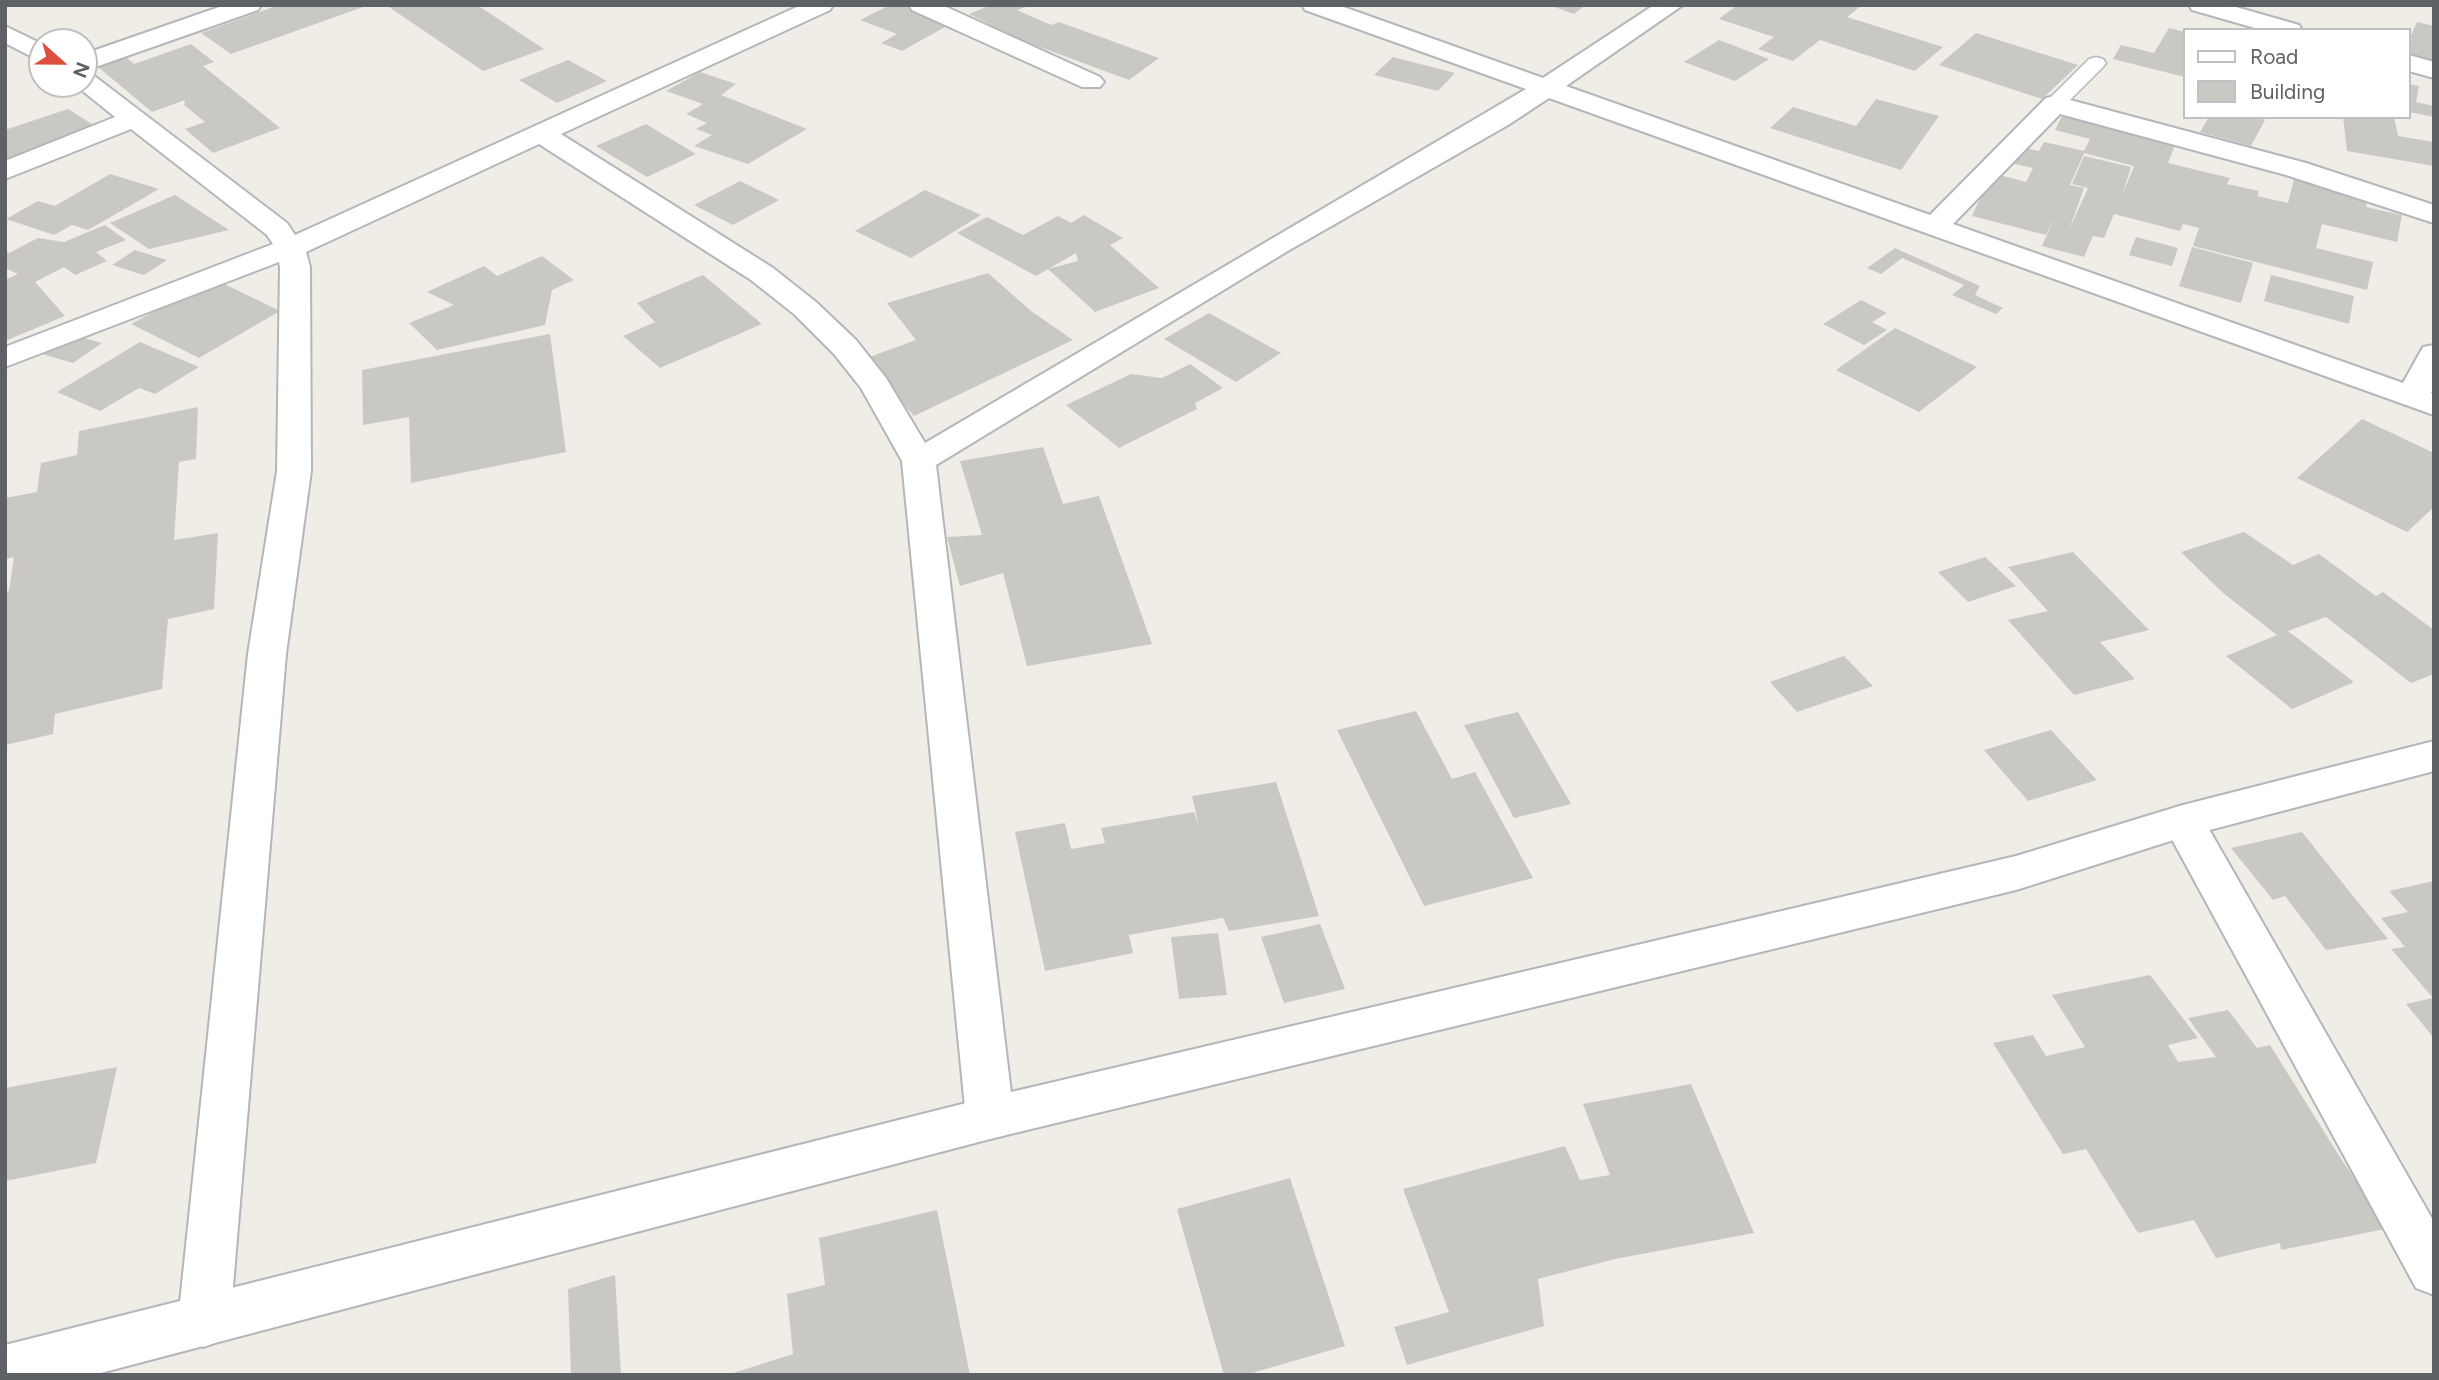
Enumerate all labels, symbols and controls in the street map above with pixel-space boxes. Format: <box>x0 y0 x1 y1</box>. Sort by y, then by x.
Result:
north arrow <box>28 28 98 98</box>
legend <box>2184 28 2411 119</box>
text: Road <box>2250 44 2298 69</box>
text: N <box>68 59 95 81</box>
text: Building <box>2250 79 2325 104</box>

